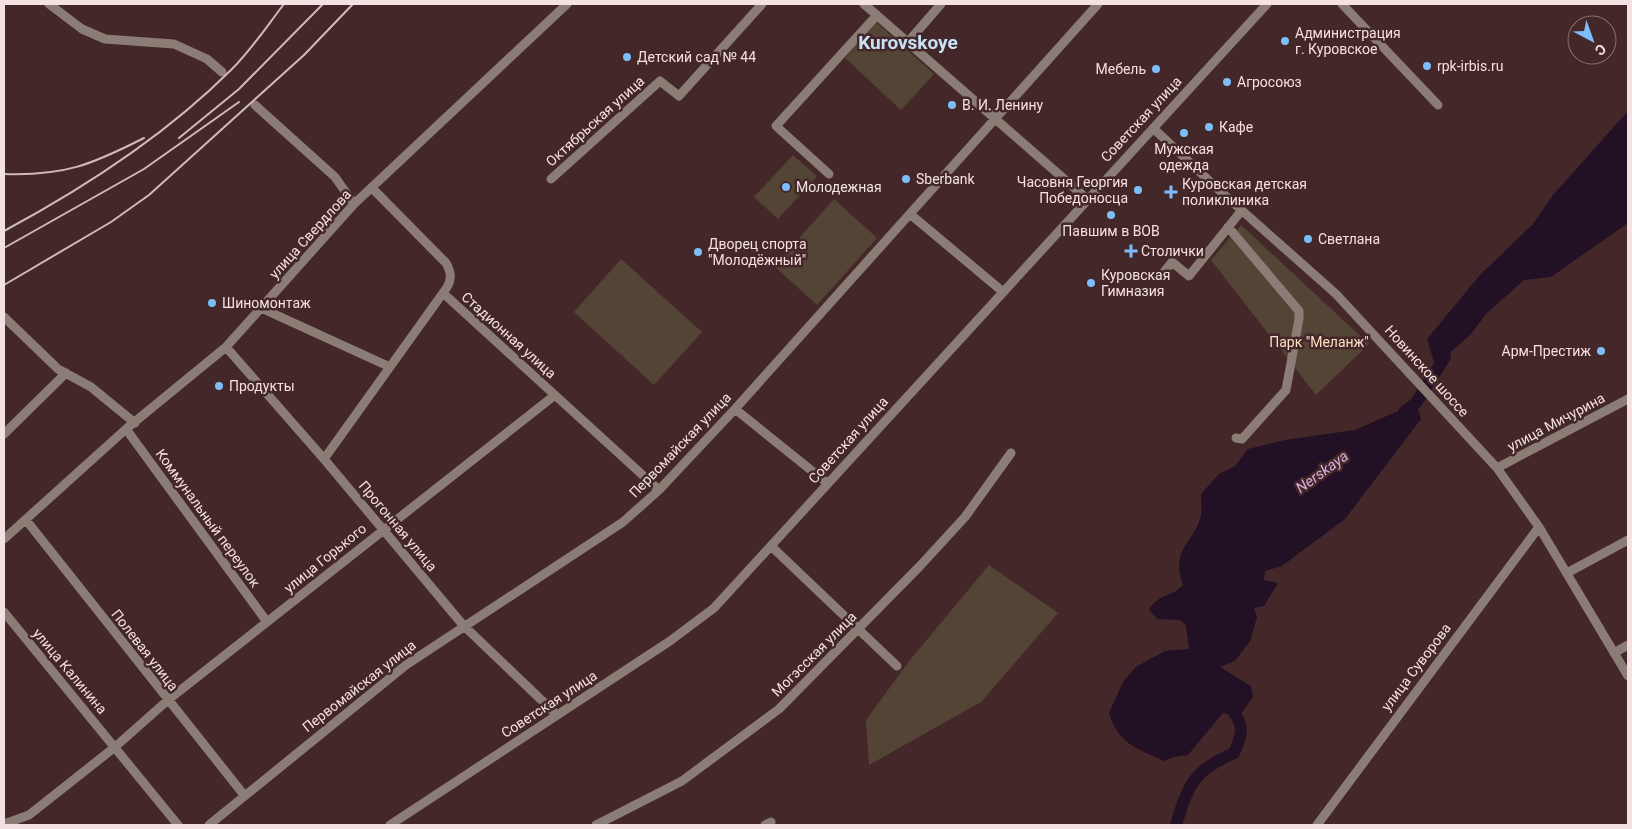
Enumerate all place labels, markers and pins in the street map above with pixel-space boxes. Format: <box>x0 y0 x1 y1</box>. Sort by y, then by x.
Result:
place label: Администрация г. Куровское <box>1295 25 1401 57</box>
marker: Администрация г. Куровское <box>1279 35 1291 47</box>
place label: Детский сад № 44 <box>637 49 756 65</box>
marker: Детский сад № 44 <box>621 51 633 63</box>
place label: rpk-irbis.ru <box>1437 58 1503 74</box>
marker: rpk-irbis.ru <box>1421 60 1433 72</box>
place label: Мебель <box>1095 61 1146 77</box>
marker: Мебель <box>1150 63 1162 75</box>
place label: Агросоюз <box>1237 74 1302 90</box>
marker: Агросоюз <box>1221 76 1233 88</box>
place label: В. И. Ленину <box>962 97 1044 113</box>
marker: В. И. Ленину <box>946 99 958 111</box>
place label: Кафе <box>1219 119 1253 135</box>
marker: Кафе <box>1203 121 1215 133</box>
marker: Мужская одежда <box>1178 127 1190 139</box>
place label: Мужская одежда <box>1154 141 1214 173</box>
place label: Sberbank <box>916 171 976 187</box>
marker: Sberbank <box>900 173 912 185</box>
place label: Часовня Георгия Победоносца <box>1017 174 1128 206</box>
place label: Куровская детская поликлиника <box>1182 176 1307 208</box>
place label: Молодежная <box>796 179 882 195</box>
marker: Молодежная <box>780 181 792 193</box>
marker: Часовня Георгия Победоносца <box>1132 184 1144 196</box>
marker: Куровская детская поликлиника <box>1164 185 1178 199</box>
marker: Павшим в ВОВ <box>1105 209 1117 221</box>
place label: Павшим в ВОВ <box>1062 223 1160 239</box>
place label: Светлана <box>1318 231 1380 247</box>
marker: Светлана <box>1302 233 1314 245</box>
place label: Дворец спорта "Молодёжный" <box>708 236 807 268</box>
place label: Столички <box>1141 243 1204 259</box>
marker: Столички <box>1125 245 1137 257</box>
marker: Дворец спорта "Молодёжный" <box>692 246 704 258</box>
place label: Куровская Гимназия <box>1101 267 1170 299</box>
marker: Куровская Гимназия <box>1085 277 1097 289</box>
place label: Шиномонтаж <box>222 295 311 311</box>
marker: Шиномонтаж <box>206 297 218 309</box>
place label: Арм-Престиж <box>1502 343 1591 359</box>
marker: Арм-Престиж <box>1595 345 1607 357</box>
place label: Продукты <box>229 378 295 394</box>
marker: Продукты <box>213 380 225 392</box>

